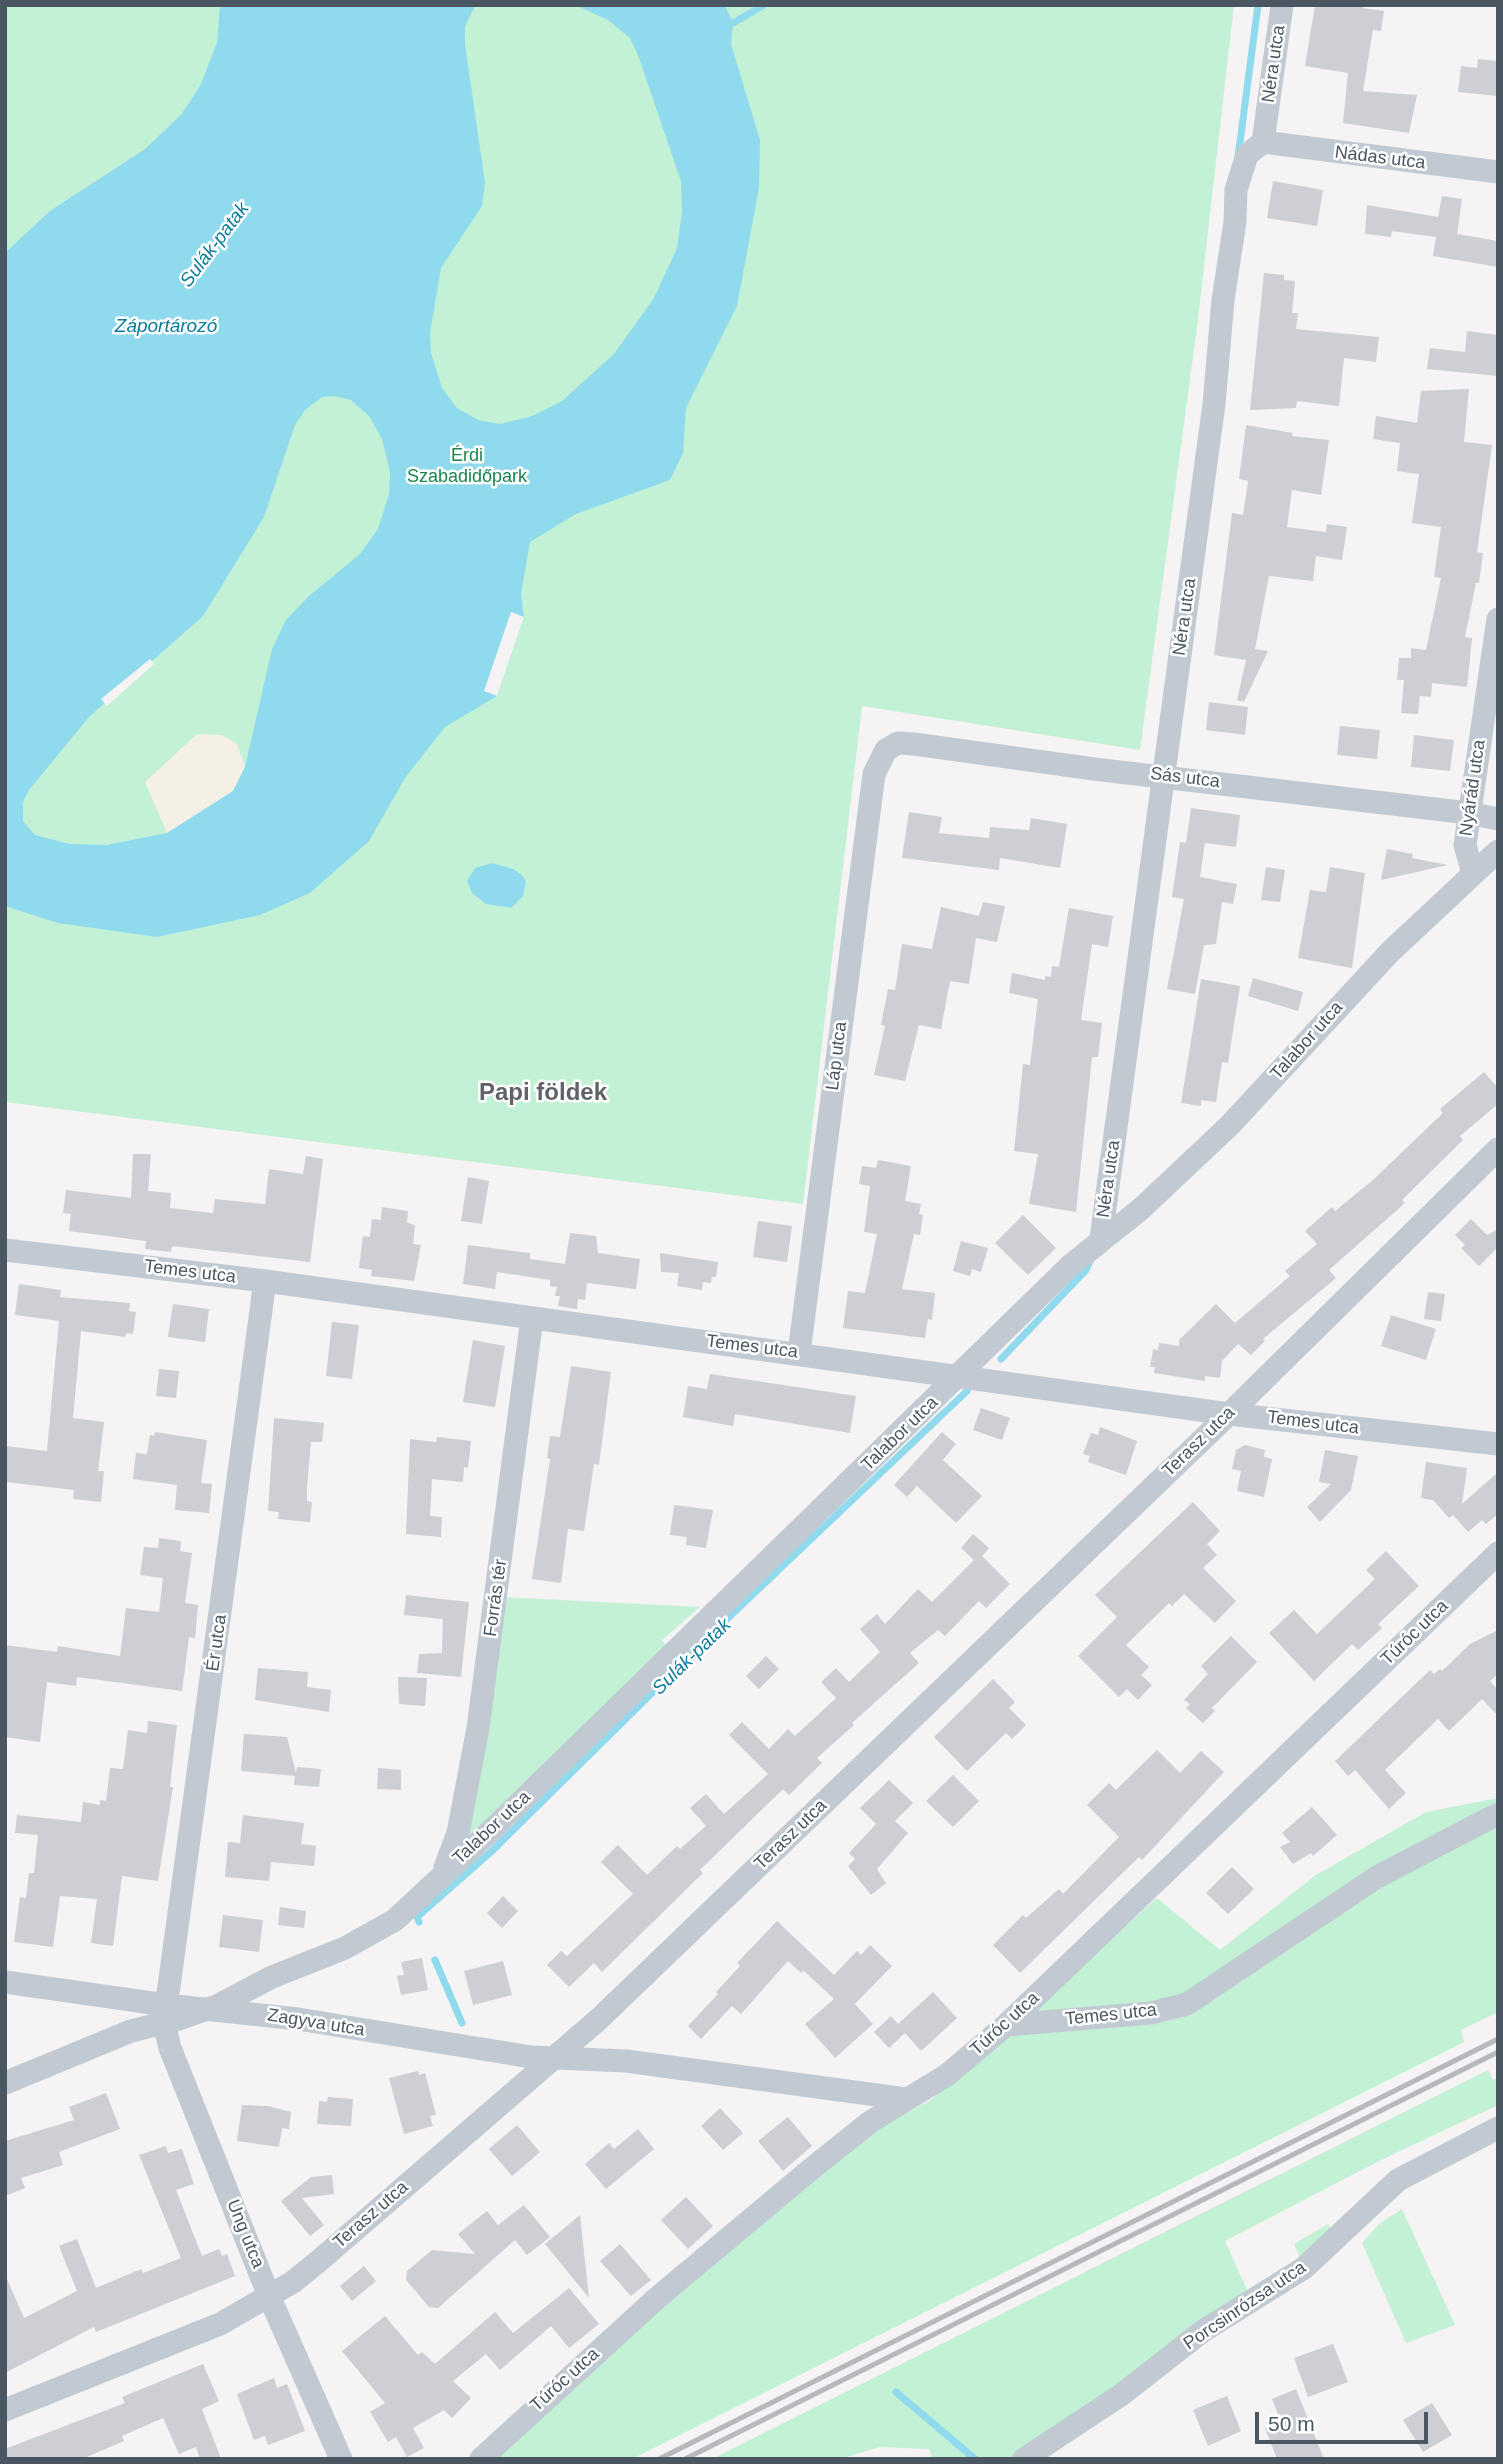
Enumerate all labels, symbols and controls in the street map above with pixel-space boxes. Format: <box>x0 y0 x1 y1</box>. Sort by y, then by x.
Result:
street label: Néra utca <box>1258 24 1290 104</box>
street label: Nádas utca <box>1333 142 1427 174</box>
water label: Sulák-patak <box>176 198 254 292</box>
water label: Záportározó <box>115 316 217 338</box>
park label: Érdi Szabadidőpark <box>407 445 527 488</box>
street label: Néra utca <box>1169 577 1201 657</box>
street label: Nyárád utca <box>1456 738 1490 838</box>
street label: Sás utca <box>1149 763 1221 793</box>
street label: Talabor utca <box>1266 997 1348 1085</box>
street label: Láp utca <box>822 1020 852 1092</box>
district label: Papi földek <box>479 1079 607 1107</box>
street label: Néra utca <box>1093 1139 1125 1219</box>
street label: Temes utca <box>143 1256 237 1288</box>
street label: Temes utca <box>705 1331 799 1363</box>
street label: Talabor utca <box>857 1392 943 1476</box>
street label: Terasz utca <box>1158 1402 1240 1482</box>
street label: Temes utca <box>1266 1407 1360 1439</box>
street label: Forrás tér <box>480 1558 512 1638</box>
street label: Túróc utca <box>1377 1596 1453 1670</box>
street label: Ér utca <box>202 1613 232 1673</box>
water label: Sulák-patak <box>648 1614 736 1700</box>
street label: Talabor utca <box>449 1787 535 1869</box>
street label: Terasz utca <box>750 1795 832 1875</box>
street label: Túróc utca <box>966 1988 1044 2060</box>
street label: Temes utca <box>1064 1999 1158 2031</box>
street label: Zagyva utca <box>266 2005 366 2041</box>
street label: Terasz utca <box>329 2177 413 2253</box>
street label: Ung utca <box>221 2197 269 2271</box>
street label: Porcsinrózsa utca <box>1180 2257 1310 2355</box>
street label: Túróc utca <box>526 2344 604 2416</box>
scale bar <box>1258 2398 1431 2442</box>
text: 50 m <box>1268 2412 1315 2435</box>

